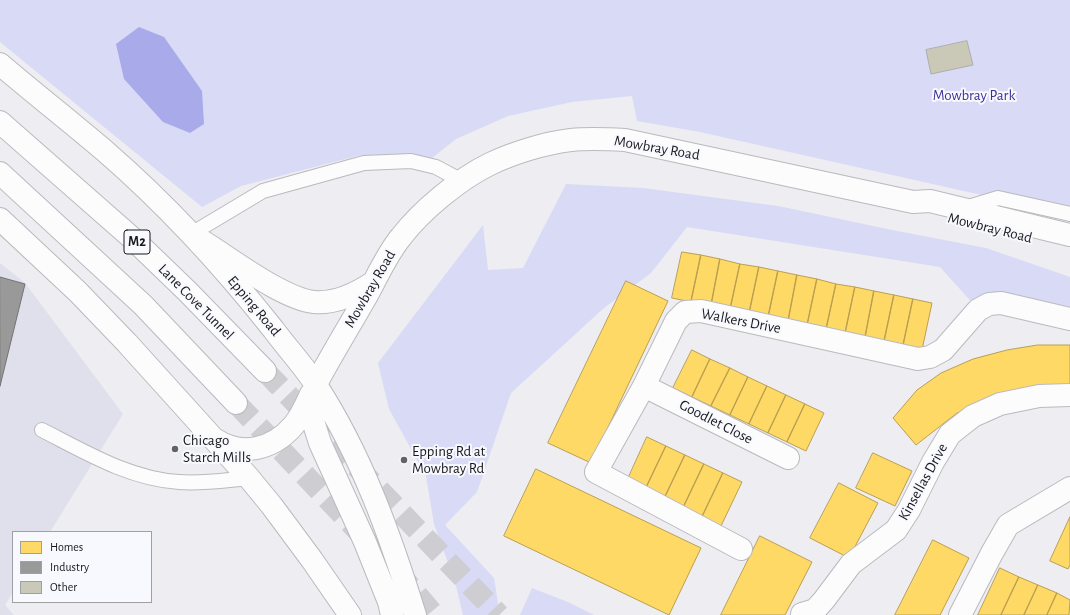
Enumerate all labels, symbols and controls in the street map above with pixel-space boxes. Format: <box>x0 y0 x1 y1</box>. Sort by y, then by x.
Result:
park label: Mowbray Park <box>933 86 1015 104</box>
street label: Mowbray Road <box>613 132 701 164</box>
street label: Mowbray Road <box>946 209 1034 247</box>
road number: M2 <box>124 230 150 254</box>
street label: Mowbray Road <box>341 247 399 331</box>
street label: Lane Cove Tunnel <box>154 260 238 344</box>
street label: Epping Road <box>223 272 285 340</box>
street label: Walkers Drive <box>700 304 782 338</box>
street label: Goodlet Close <box>676 396 756 448</box>
place label: Chicago Starch Mills <box>183 431 251 466</box>
street label: Kinsellas Drive <box>894 440 952 524</box>
place label: Epping Rd at Mowbray Rd <box>412 442 485 477</box>
marker: Chicago Starch Mills <box>170 444 180 454</box>
marker: Epping Rd at Mowbray Rd <box>399 455 409 465</box>
legend <box>12 531 152 603</box>
text: Homes <box>50 541 83 553</box>
text: Industry <box>50 561 89 573</box>
text: Other <box>50 581 77 593</box>

